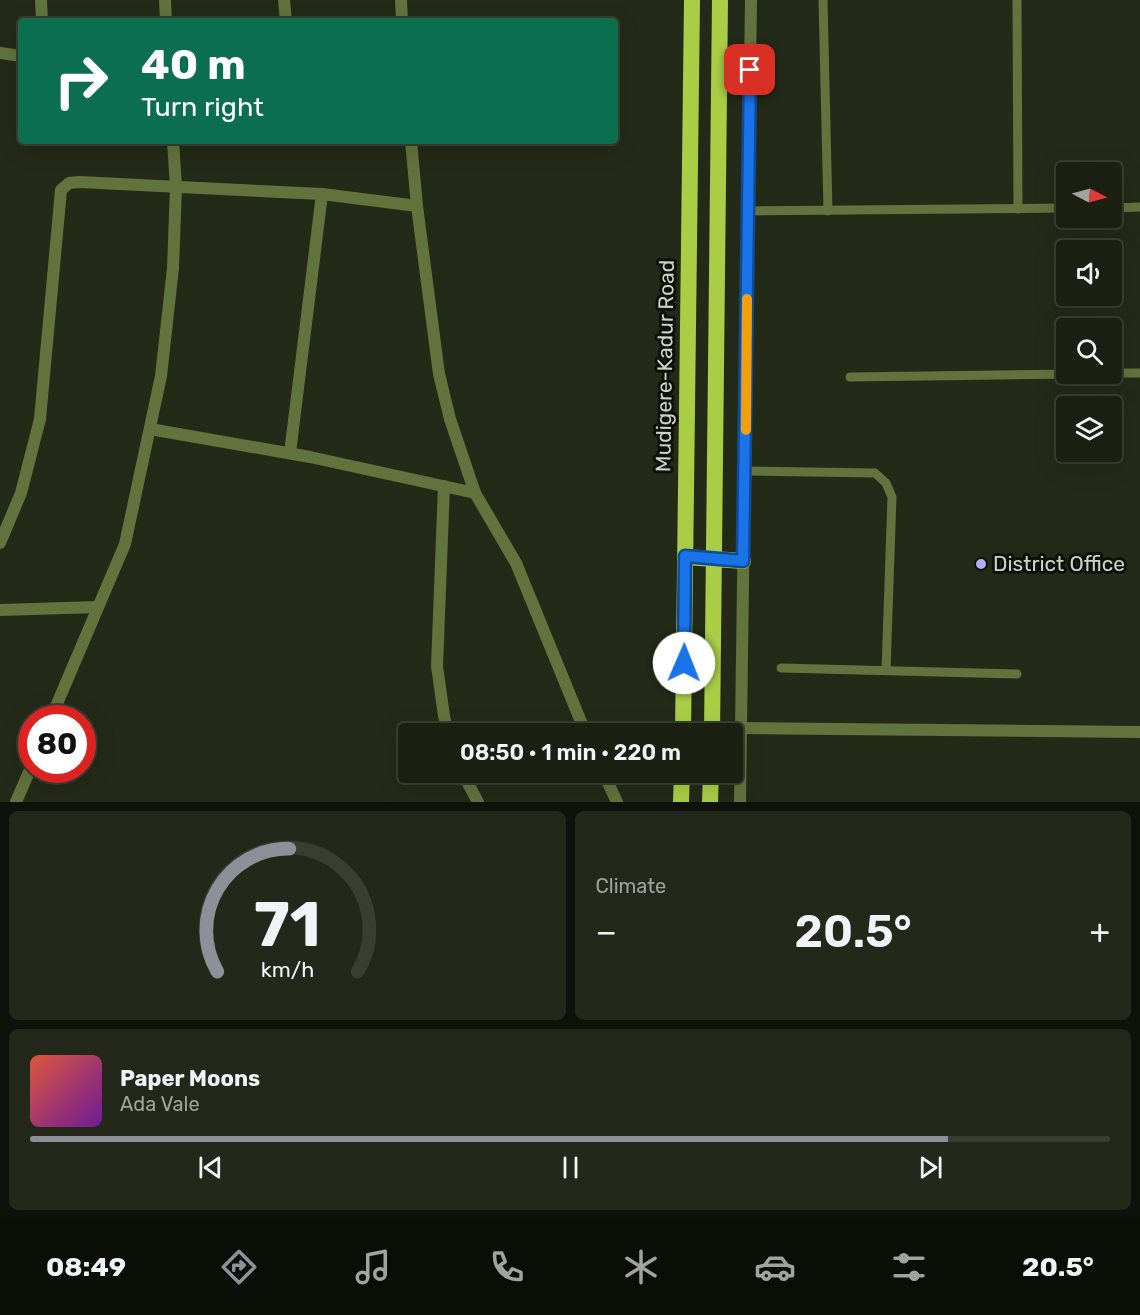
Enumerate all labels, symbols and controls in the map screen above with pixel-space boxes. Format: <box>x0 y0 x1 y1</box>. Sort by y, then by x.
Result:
text: 40 m <box>141 40 246 90</box>
icon: right <box>42 42 120 120</box>
pin <box>724 44 775 95</box>
icon: arrive <box>733 53 766 86</box>
text: Turn right <box>141 91 264 123</box>
north arrow <box>1056 162 1122 228</box>
map controls <box>1056 162 1122 462</box>
button: sound <box>1056 240 1122 306</box>
street label: Mudigere-Kadur Road <box>650 260 679 472</box>
button: search <box>1056 318 1122 384</box>
button: layers <box>1056 396 1122 462</box>
place label: District Office <box>993 551 1125 576</box>
marker: District Office <box>974 557 988 571</box>
position arrow <box>652 631 716 695</box>
speed limit sign: 80 <box>18 705 96 783</box>
text: 08:50 · 1 min · 220 m <box>460 739 681 766</box>
text: Climate <box>596 874 666 898</box>
text: 71 <box>254 888 321 962</box>
text: 20.5° <box>795 905 912 958</box>
text: − <box>596 912 617 951</box>
text: + <box>1089 912 1110 951</box>
text: km/h <box>260 958 314 983</box>
text: Paper Moons <box>120 1065 260 1092</box>
text: Ada Vale <box>120 1092 200 1116</box>
icon: previous <box>194 1151 227 1184</box>
icon: pause <box>554 1151 587 1184</box>
icon: next <box>914 1151 947 1184</box>
icon: directions <box>218 1246 260 1288</box>
icon: music <box>352 1246 394 1288</box>
icon: phone <box>486 1246 528 1288</box>
icon: climate <box>620 1246 662 1288</box>
icon: car <box>754 1246 796 1288</box>
icon: filters <box>888 1246 930 1288</box>
text: 08:49 <box>46 1251 126 1283</box>
text: 20.5° <box>1022 1251 1094 1283</box>

